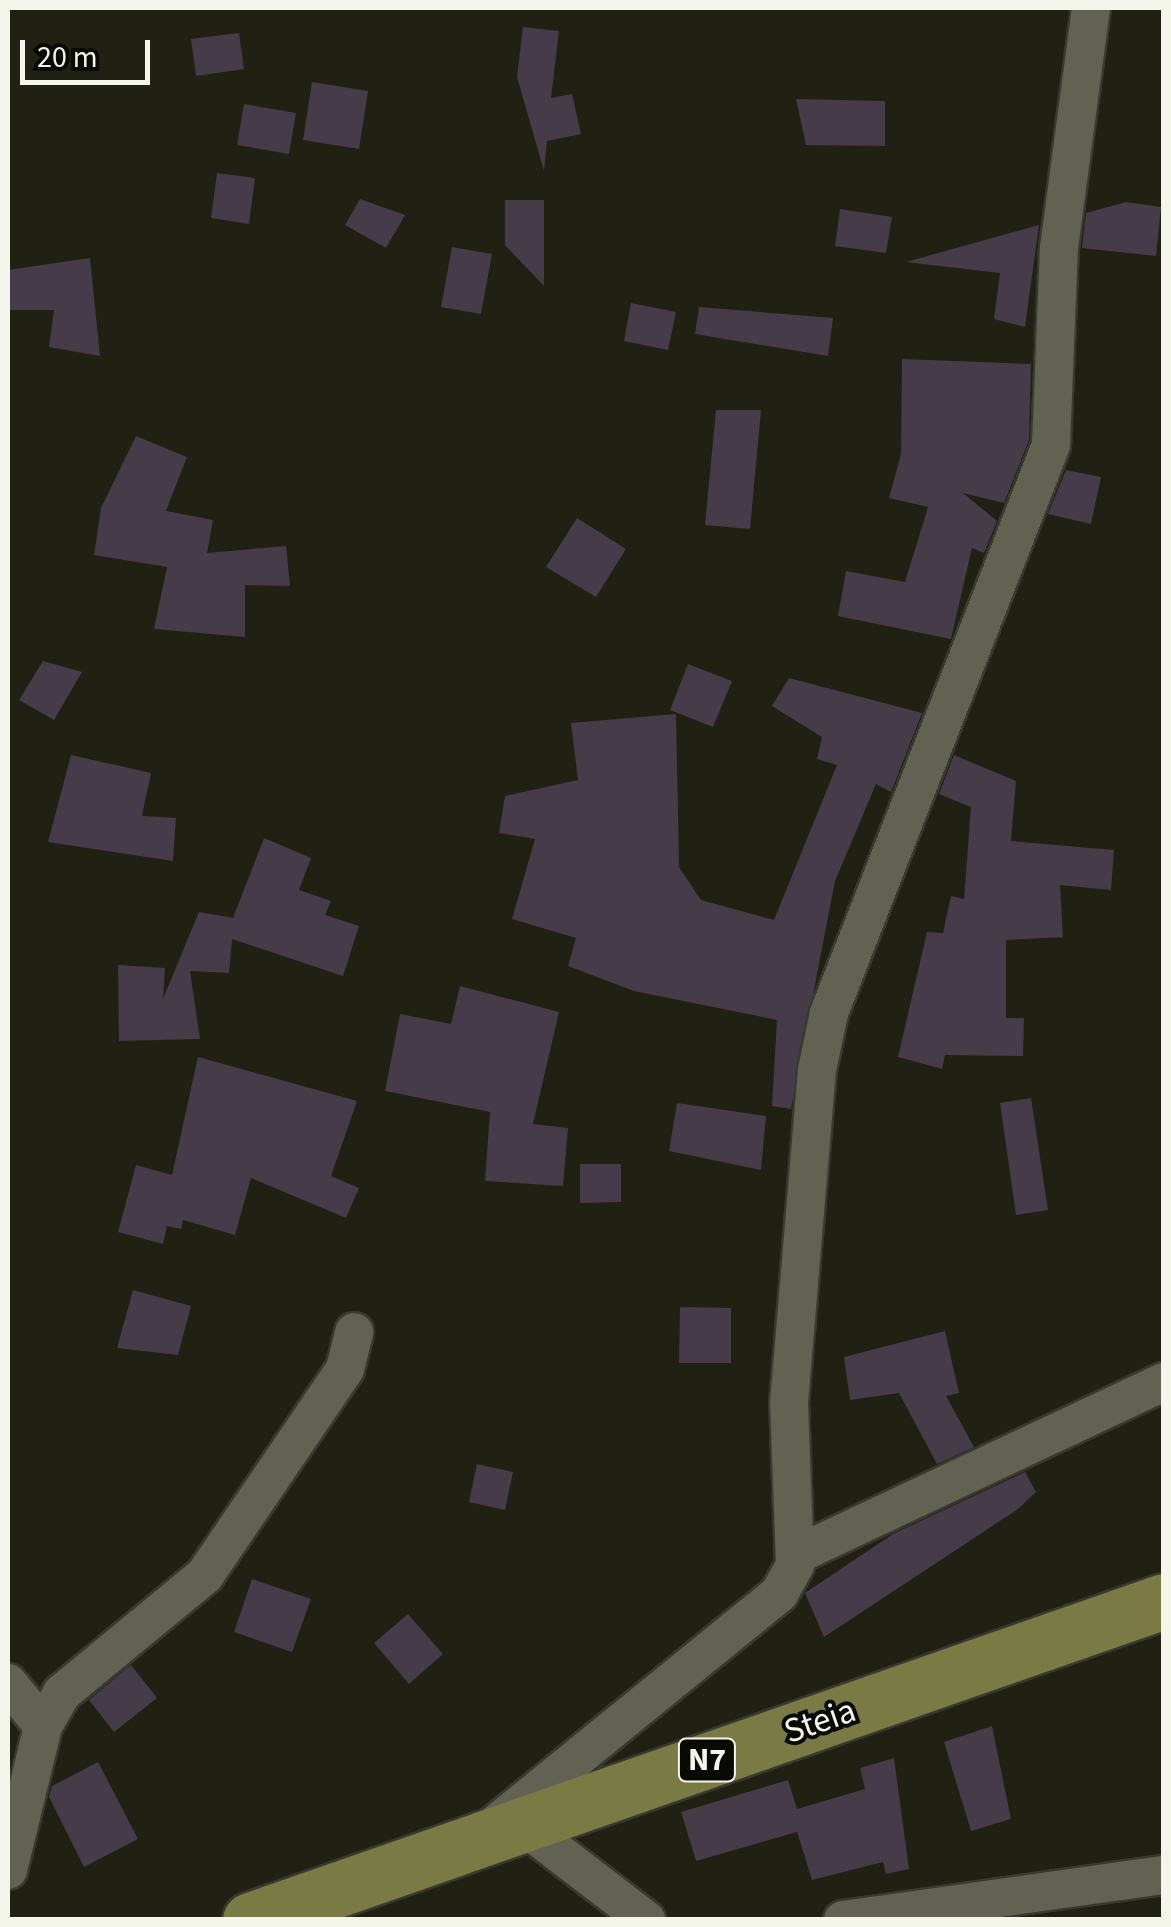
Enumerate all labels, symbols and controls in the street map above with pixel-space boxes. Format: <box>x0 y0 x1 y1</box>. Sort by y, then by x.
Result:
scale bar <box>25 20 155 82</box>
text: 20 m <box>37 36 98 79</box>
street label: Steia <box>779 1689 861 1753</box>
road number: N7 <box>677 1733 737 1787</box>

